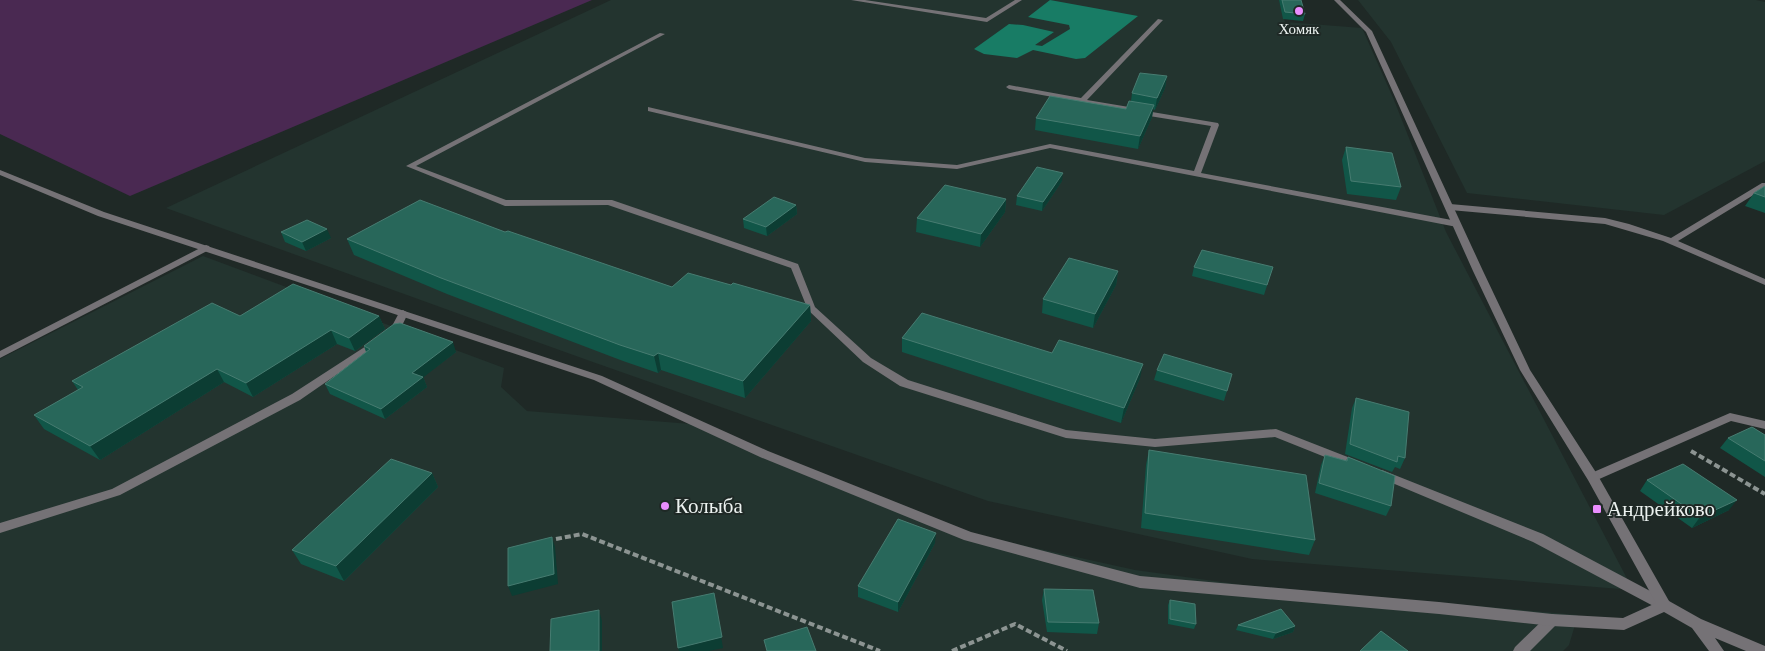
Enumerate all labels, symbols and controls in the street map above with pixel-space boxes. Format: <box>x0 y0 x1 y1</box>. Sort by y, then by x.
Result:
marker: Хомяк <box>1293 5 1305 17</box>
place label: Хомяк <box>1279 19 1320 38</box>
place label: Колыба <box>675 493 743 519</box>
place label: Андрейково <box>1607 496 1715 522</box>
marker: Колыба <box>659 500 671 512</box>
marker: Андрейково <box>1591 503 1603 515</box>

